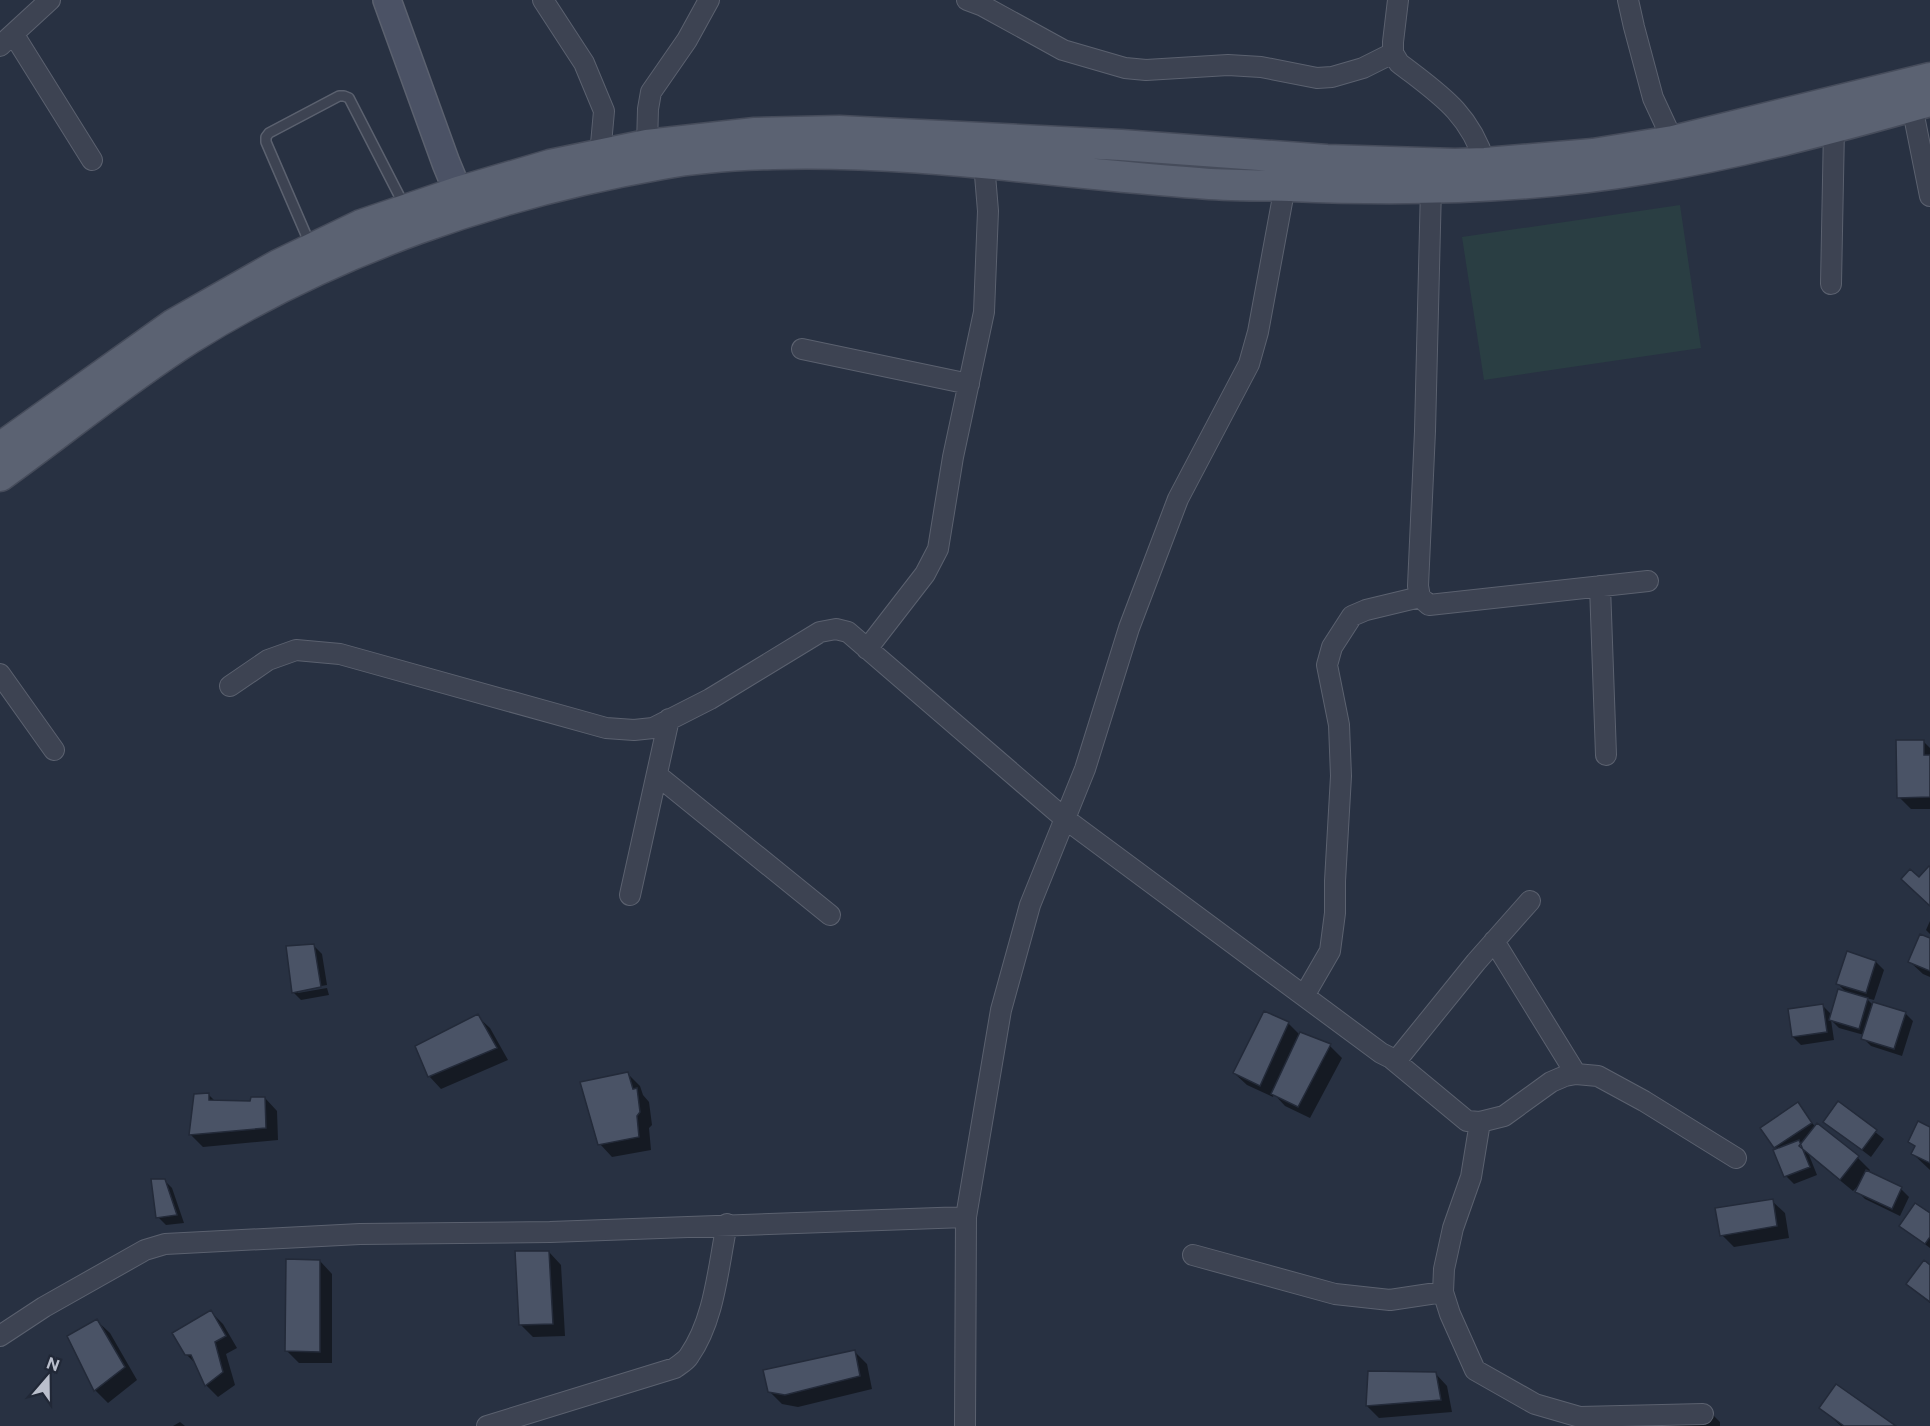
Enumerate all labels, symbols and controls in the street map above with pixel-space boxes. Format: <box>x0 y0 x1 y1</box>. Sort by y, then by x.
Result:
north arrow <box>18 1348 78 1408</box>
text: N <box>44 1353 62 1375</box>

